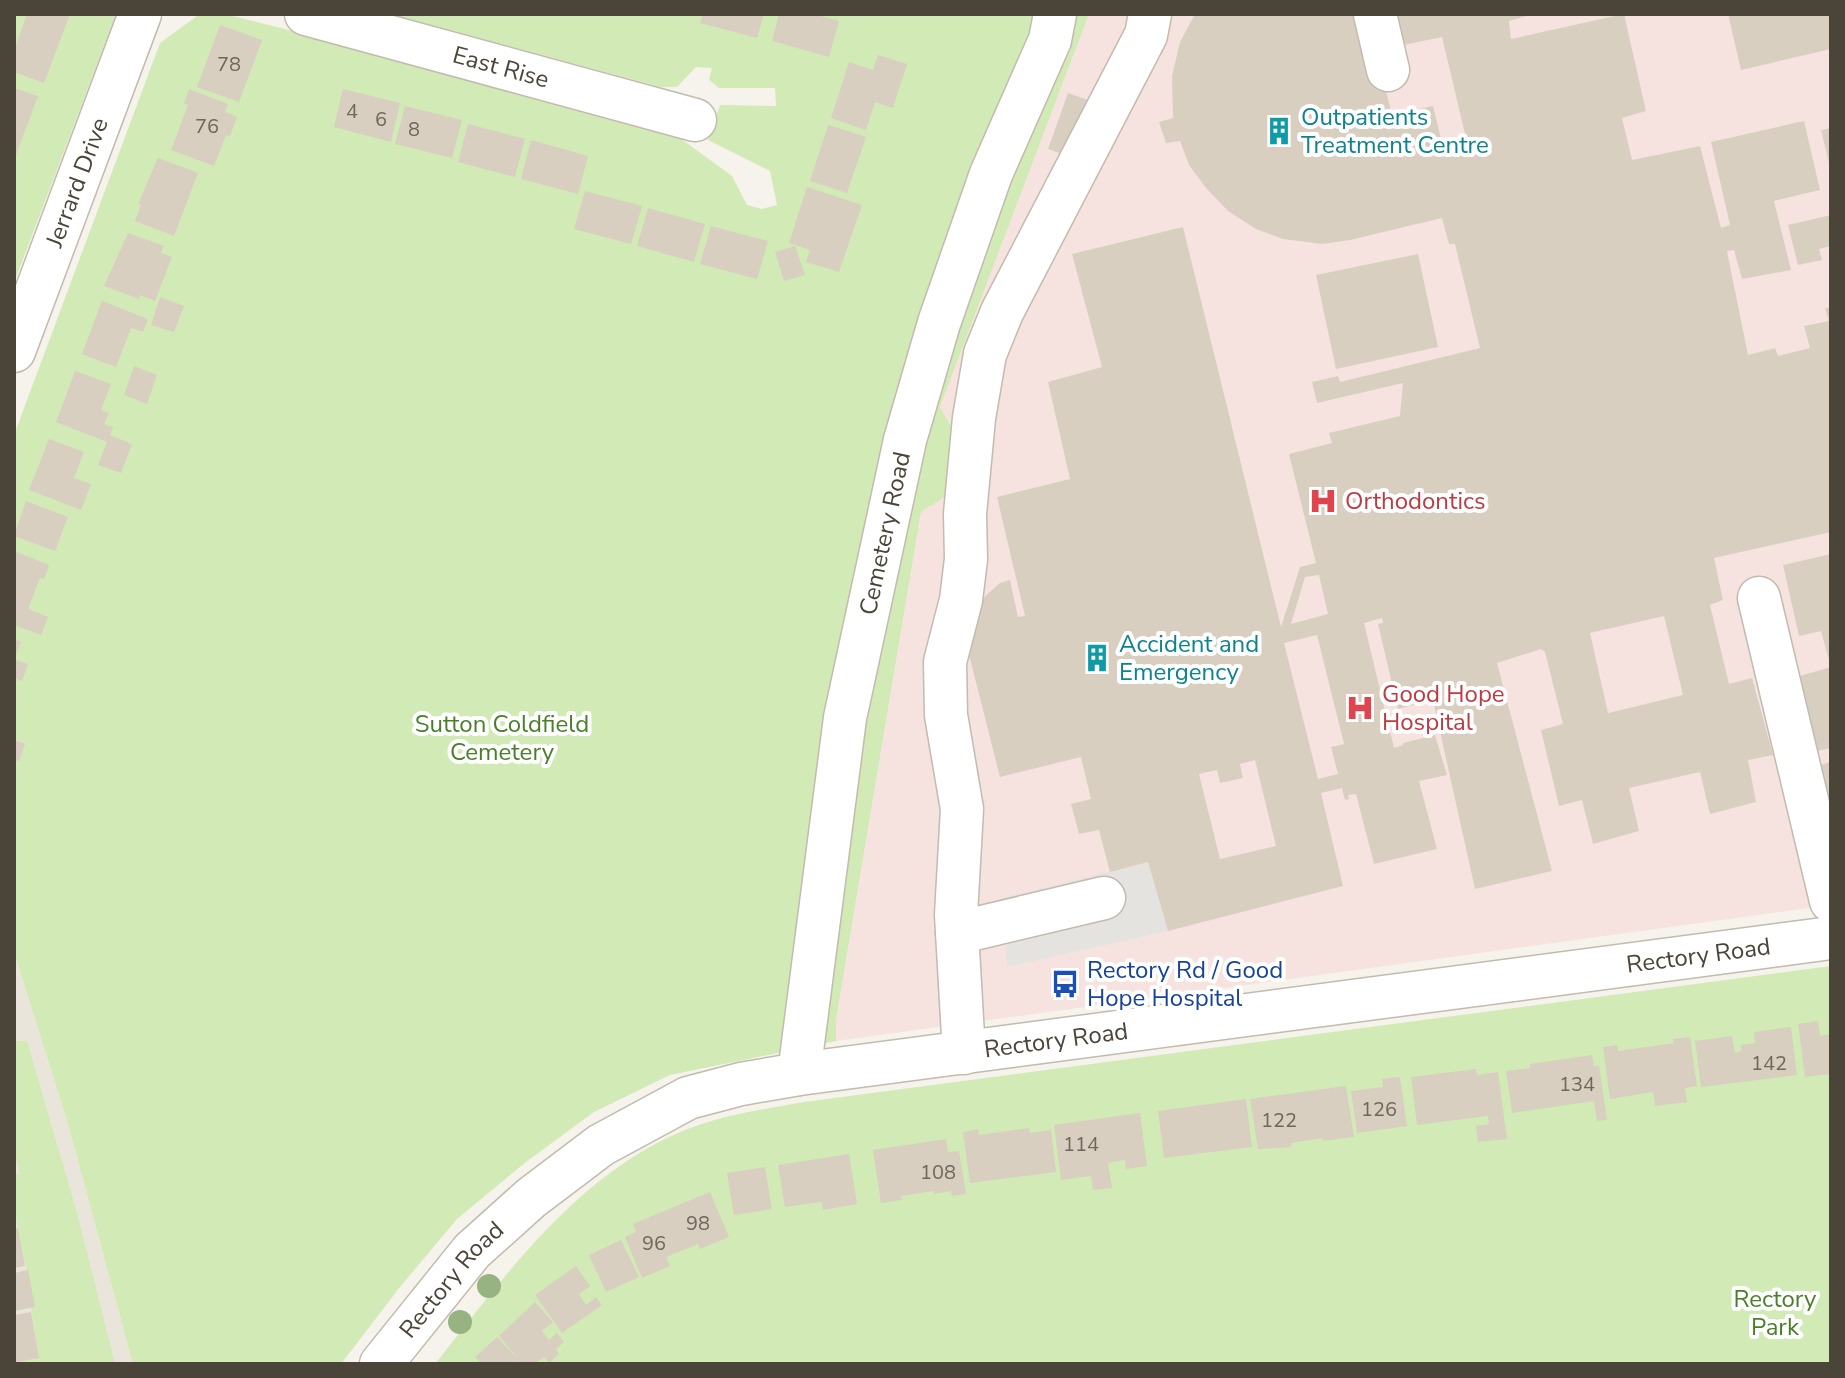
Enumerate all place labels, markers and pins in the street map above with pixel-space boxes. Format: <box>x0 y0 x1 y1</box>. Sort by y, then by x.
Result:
place label: Outpatients Treatment Centre <box>1301 101 1489 161</box>
building icon: Outpatients Treatment Centre <box>1264 116 1294 146</box>
place label: Orthodontics <box>1345 485 1486 517</box>
hospital icon: Orthodontics <box>1308 486 1338 516</box>
place label: Accident and Emergency <box>1119 628 1259 688</box>
building icon: Accident and Emergency <box>1082 643 1112 673</box>
place label: Good Hope Hospital <box>1382 678 1505 738</box>
hospital icon: Good Hope Hospital <box>1345 693 1375 723</box>
place label: Rectory Rd / Good Hope Hospital <box>1087 954 1283 1014</box>
bus stop icon: Rectory Rd / Good Hope Hospital <box>1050 969 1080 999</box>

